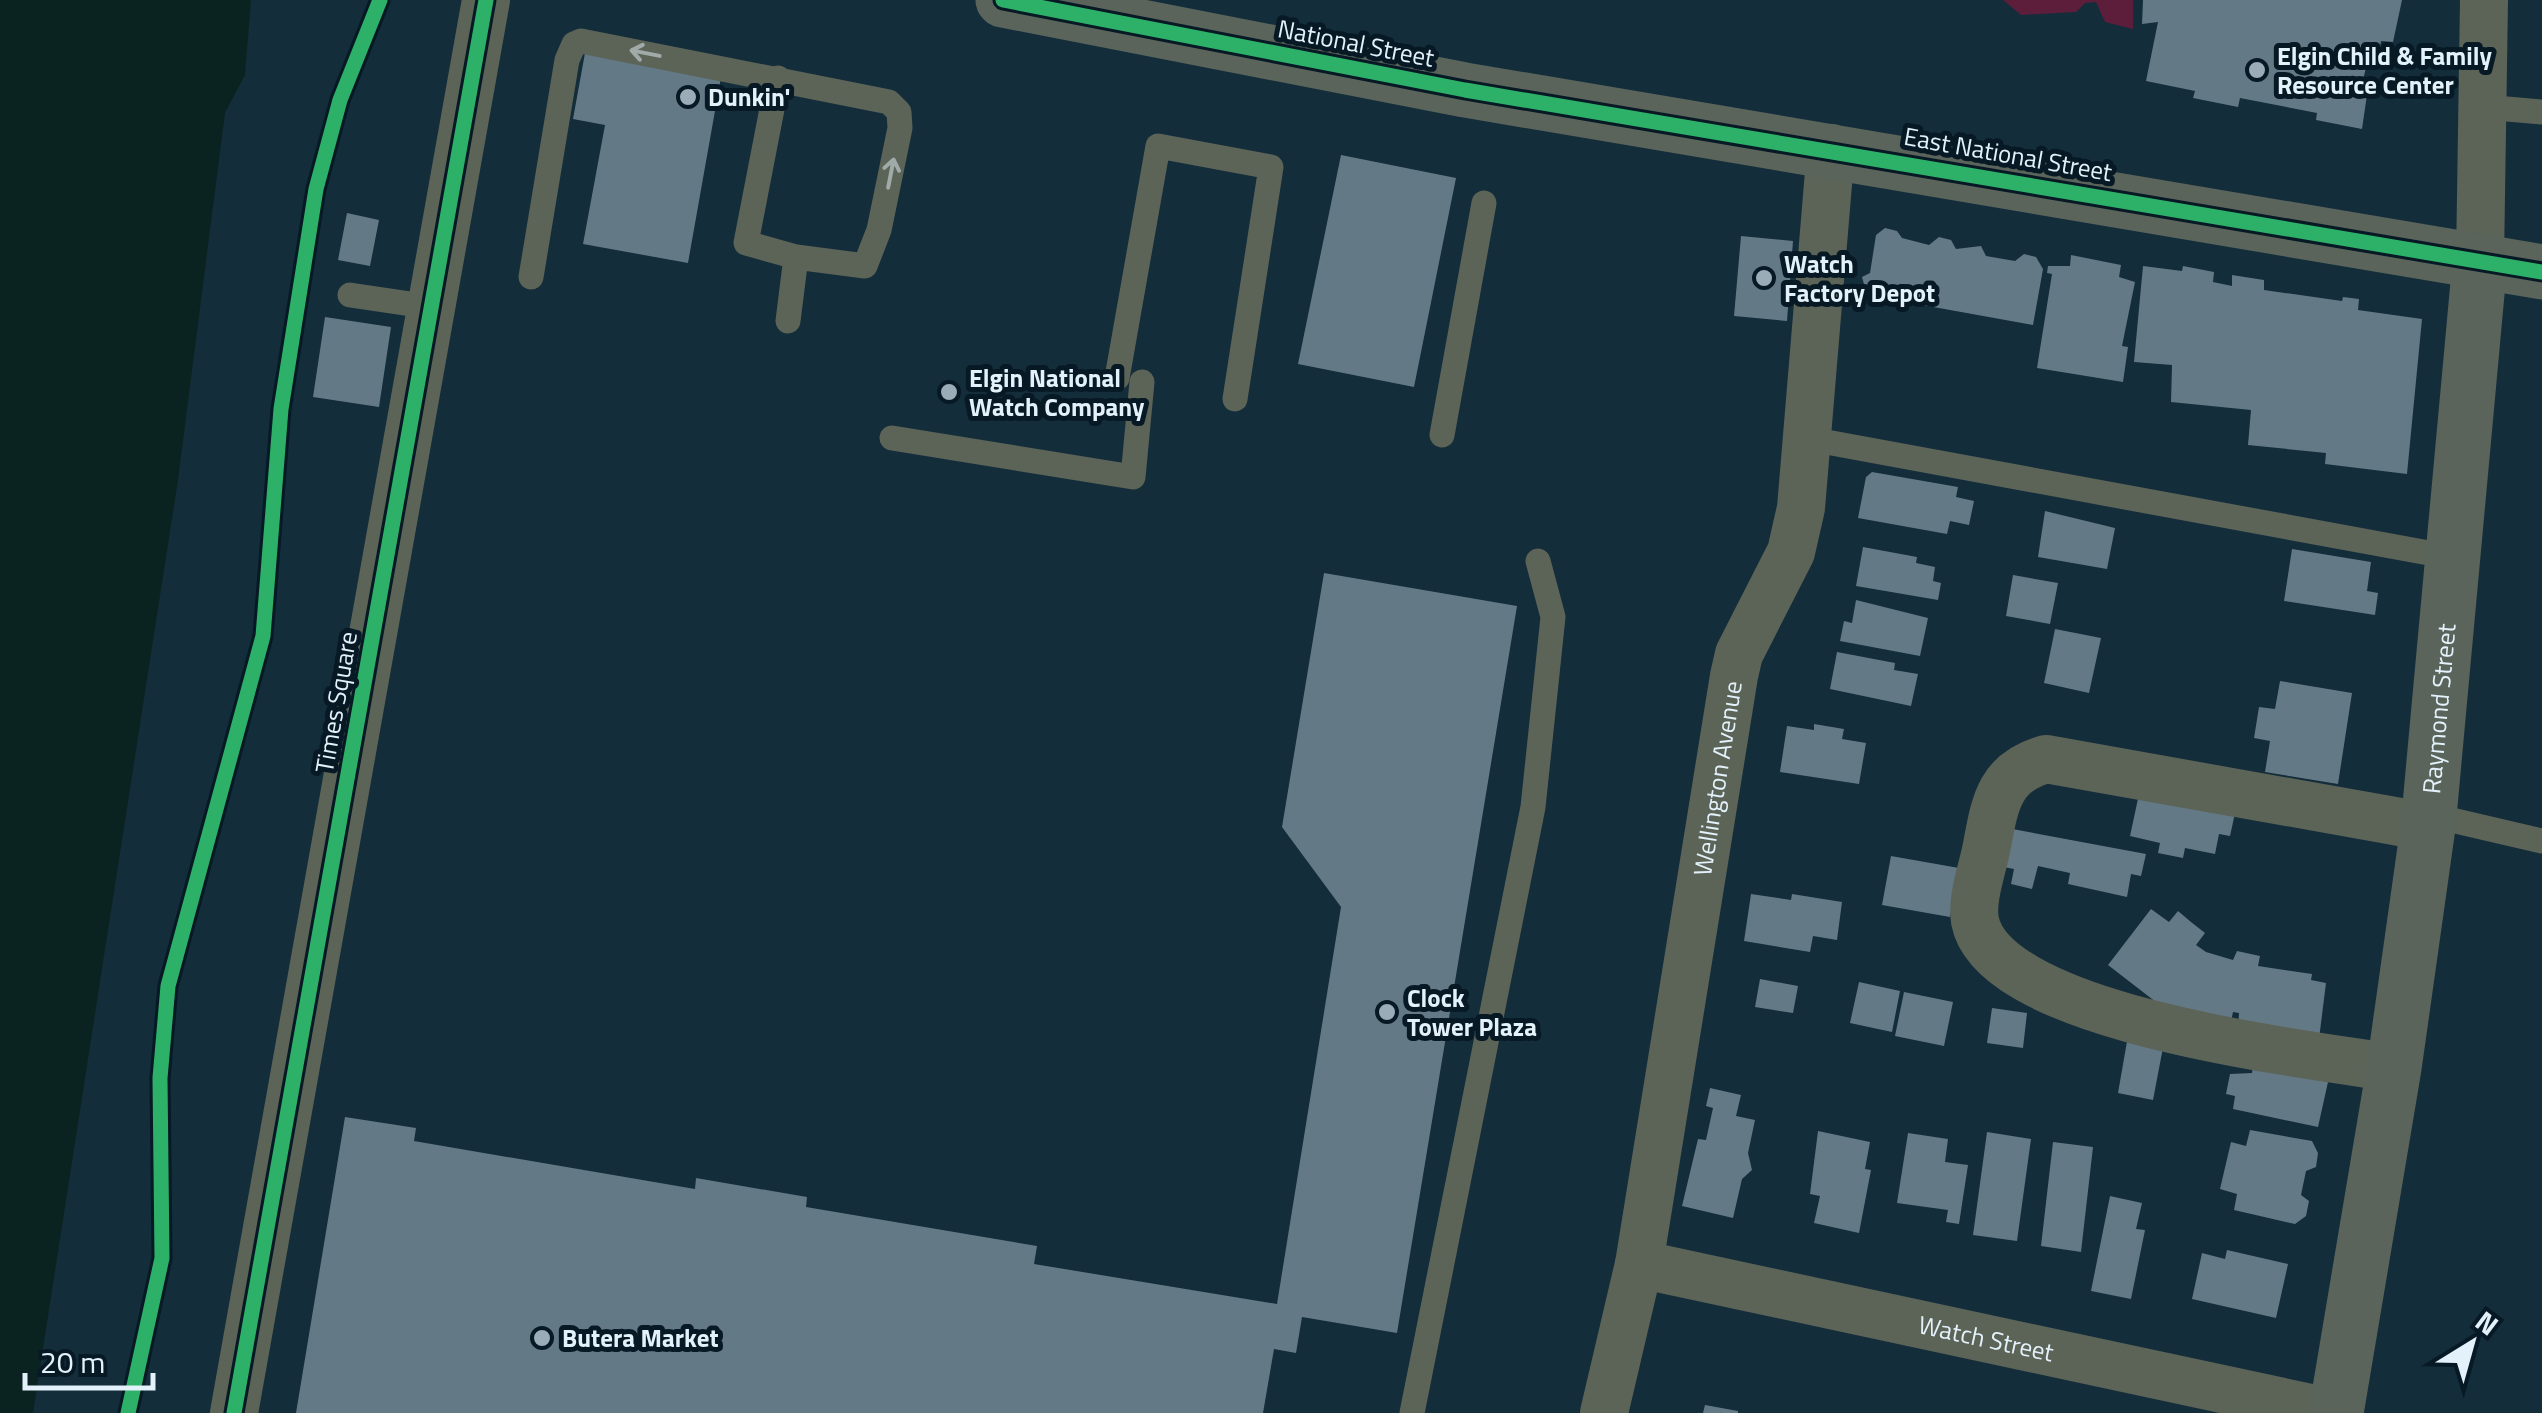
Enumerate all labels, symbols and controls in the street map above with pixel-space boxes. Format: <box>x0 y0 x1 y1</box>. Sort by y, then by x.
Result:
street label: National Street <box>1275 9 1438 77</box>
place label: Elgin Child & Family Resource Center <box>2277 37 2492 104</box>
one-way arrow <box>629 43 662 62</box>
marker: Elgin Child & Family Resource Center <box>2246 59 2268 81</box>
place label: Dunkin' <box>708 78 790 116</box>
marker: Dunkin' <box>677 86 699 108</box>
street label: East National Street <box>1901 117 2115 191</box>
one-way arrow <box>882 157 901 189</box>
place label: Watch Factory Depot <box>1784 245 1935 312</box>
marker: Watch Factory Depot <box>1753 267 1775 289</box>
place label: Elgin National Watch Company <box>969 359 1145 426</box>
marker: Elgin National Watch Company <box>938 381 960 403</box>
street label: Raymond Street <box>2412 622 2466 795</box>
street label: Times Square <box>305 628 367 776</box>
street label: Wellington Avenue <box>1683 678 1752 879</box>
place label: Clock Tower Plaza <box>1407 979 1537 1046</box>
marker: Clock Tower Plaza <box>1376 1001 1398 1023</box>
north arrow <box>2422 1293 2522 1393</box>
text: N <box>2467 1300 2508 1346</box>
street label: Watch Street <box>1915 1305 2058 1371</box>
place label: Butera Market <box>562 1319 719 1357</box>
marker: Butera Market <box>531 1327 553 1349</box>
scale bar <box>25 1328 152 1390</box>
text: 20 m <box>40 1339 105 1385</box>

